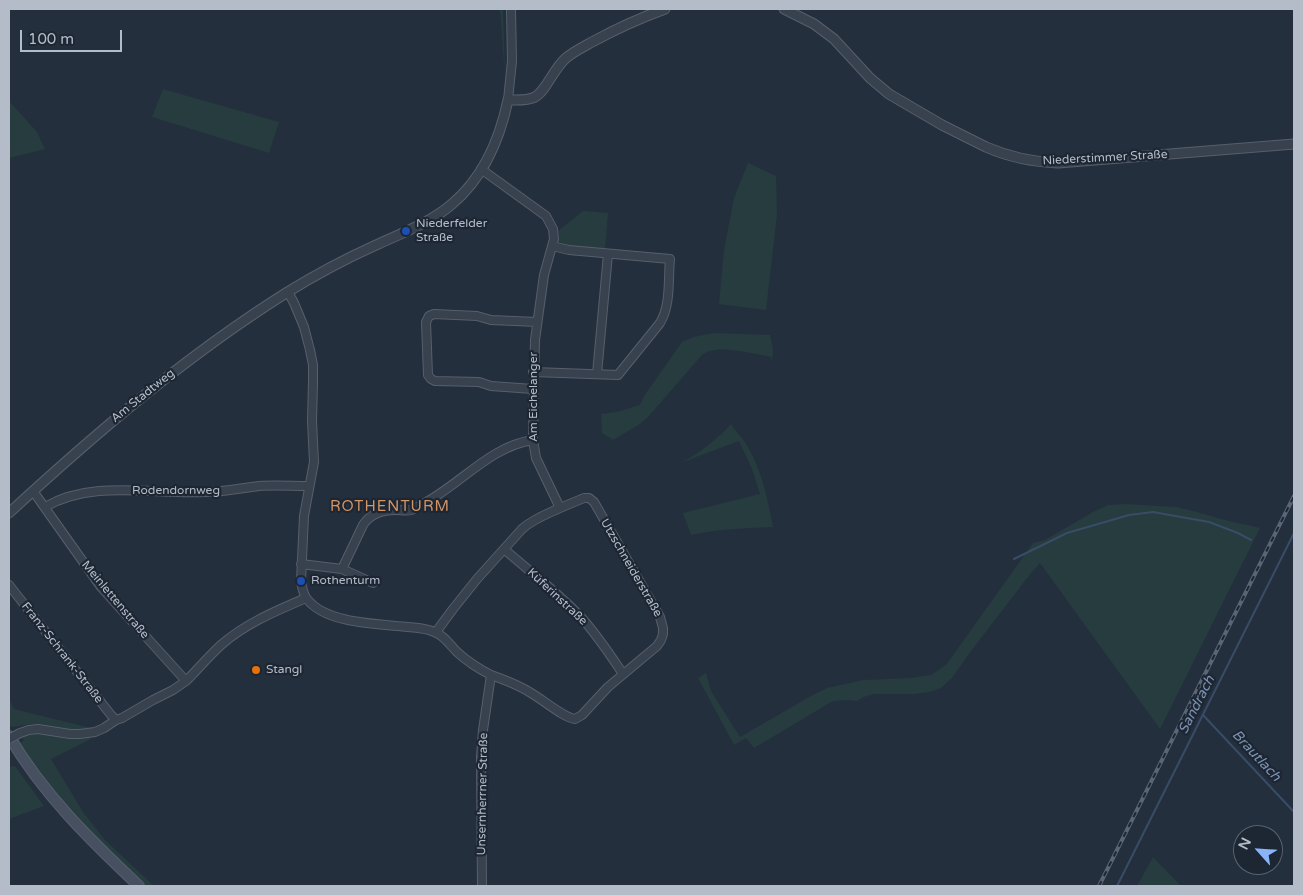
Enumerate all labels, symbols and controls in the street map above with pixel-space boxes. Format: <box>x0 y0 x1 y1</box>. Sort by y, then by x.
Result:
scale bar <box>22 20 125 52</box>
text: 100 m <box>28 30 74 48</box>
street label: Niederstimmer Straße <box>1042 148 1168 168</box>
place label: Niederfelder Straße <box>416 217 487 245</box>
marker: Niederfelder Straße <box>400 225 412 237</box>
street label: Am Eichelanger <box>527 352 541 442</box>
street label: Am Stadtweg <box>108 366 178 426</box>
street label: Rodendornweg <box>132 484 220 498</box>
district label: ROTHENTURM <box>329 498 451 516</box>
street label: Utzschneiderstraße <box>597 516 665 620</box>
street label: Meinlettenstraße <box>78 558 152 642</box>
street label: Küferinstraße <box>524 565 590 629</box>
place label: Rothenturm <box>311 574 380 588</box>
marker: Rothenturm <box>295 575 307 587</box>
street label: Franz-Schrank-Straße <box>18 600 106 706</box>
place label: Stangl <box>266 663 302 677</box>
marker: Stangl <box>250 664 262 676</box>
water label: Sandrach <box>1175 673 1219 737</box>
water label: Brautlach <box>1228 727 1284 785</box>
street label: Unsernherrner Straße <box>475 732 491 856</box>
north arrow <box>1233 825 1283 875</box>
text: N <box>1235 835 1255 852</box>

